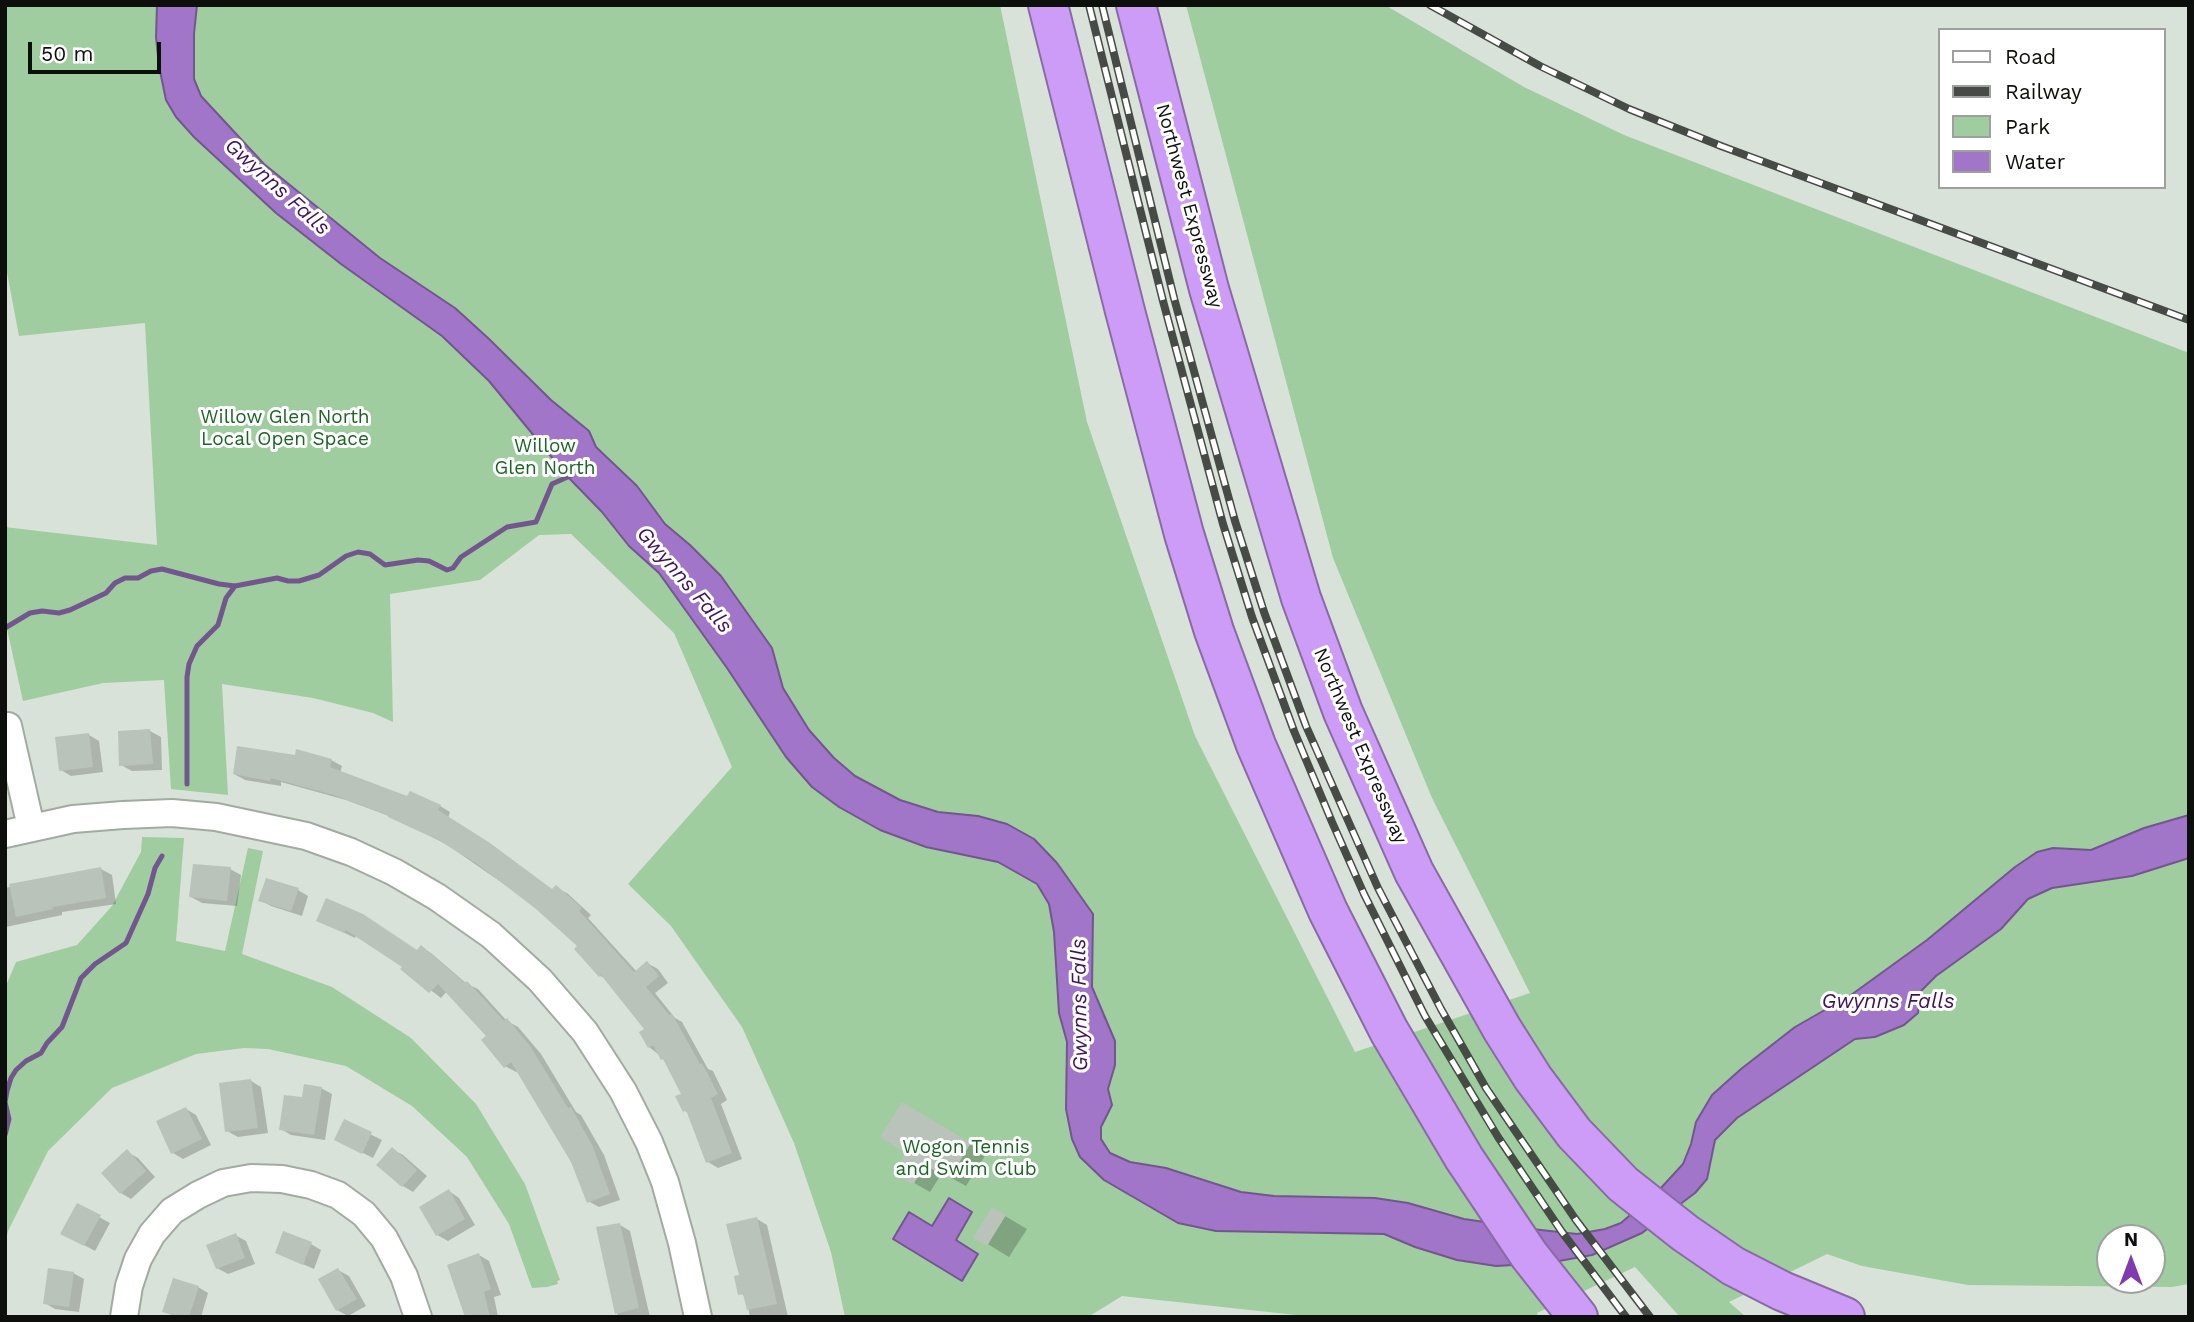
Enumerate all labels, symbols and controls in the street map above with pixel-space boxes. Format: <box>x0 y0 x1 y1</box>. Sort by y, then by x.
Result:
scale bar <box>32 28 164 72</box>
legend <box>1938 28 2166 189</box>
text: 50 m <box>41 41 93 66</box>
text: Road <box>2005 44 2056 69</box>
text: Railway <box>2005 79 2082 104</box>
street label: Northwest Expressway <box>1151 101 1227 311</box>
text: Park <box>2005 114 2050 139</box>
water label: Gwynns Falls <box>219 133 335 241</box>
text: Water <box>2005 149 2065 174</box>
park label: Willow Glen North Local Open Space <box>200 406 370 450</box>
park label: Willow Glen North <box>495 435 595 479</box>
water label: Gwynns Falls <box>631 522 737 638</box>
street label: Northwest Expressway <box>1308 645 1412 847</box>
water label: Gwynns Falls <box>1066 938 1094 1072</box>
water label: Gwynns Falls <box>1822 989 1954 1015</box>
park label: Wogon Tennis and Swim Club <box>895 1136 1037 1180</box>
north arrow <box>2096 1224 2166 1294</box>
text: N <box>2124 1228 2138 1251</box>

